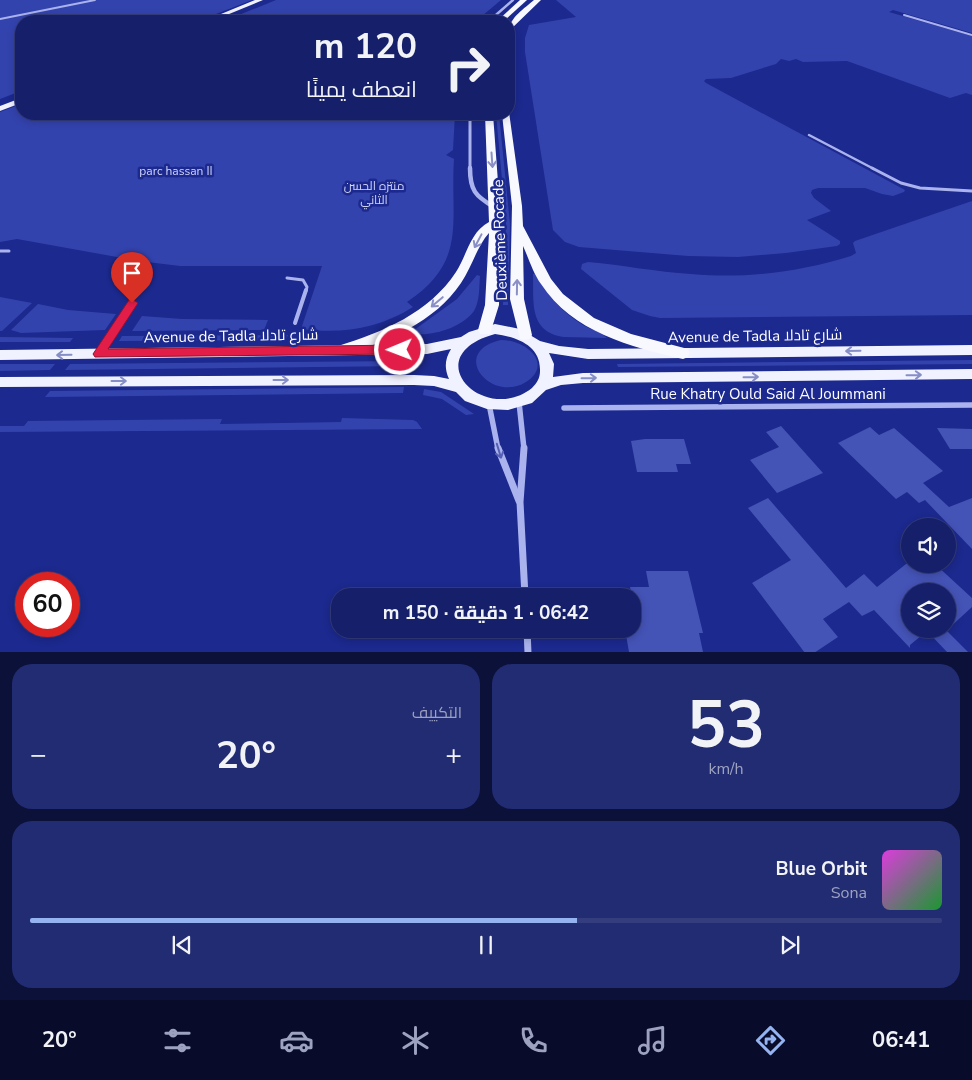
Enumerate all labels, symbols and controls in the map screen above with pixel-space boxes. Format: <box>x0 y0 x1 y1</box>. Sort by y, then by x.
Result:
text: 120 m <box>314 23 417 70</box>
icon: right <box>435 35 500 100</box>
text: انعطف يمينًا <box>306 75 417 105</box>
one-way arrow <box>488 152 497 168</box>
park label: parc hassan II <box>139 163 213 179</box>
park label: منتزه الحسن الثاني <box>344 178 404 210</box>
street label: Deuxième Rocade <box>488 179 512 301</box>
one-way arrow <box>473 233 483 248</box>
pin <box>111 252 153 303</box>
icon: arrive <box>118 259 146 287</box>
one-way arrow <box>512 280 522 296</box>
one-way arrow <box>431 296 444 307</box>
position arrow <box>373 323 425 375</box>
street label: Avenue de Tadla شارع تادلا <box>144 324 318 349</box>
street label: Avenue de Tadla شارع تادلا <box>668 324 842 349</box>
one-way arrow <box>846 346 862 356</box>
one-way arrow <box>56 350 72 360</box>
one-way arrow <box>906 370 922 380</box>
one-way arrow <box>743 372 759 382</box>
one-way arrow <box>580 373 597 383</box>
one-way arrow <box>272 375 289 385</box>
one-way arrow <box>110 376 126 386</box>
street label: Rue Khatry Ould Said Al Joummani <box>650 384 886 404</box>
one-way arrow <box>495 443 505 459</box>
map controls <box>901 518 956 638</box>
button: sound <box>901 518 956 573</box>
speed limit sign: 60 <box>15 572 80 637</box>
button: layers <box>901 583 956 638</box>
text: 06:42 · 1 دقيقة · 150 m <box>383 600 589 626</box>
text: 53 <box>687 681 765 770</box>
text: التكييف <box>412 702 462 724</box>
text: 20° <box>216 730 276 781</box>
text: − <box>30 736 47 774</box>
text: + <box>445 736 462 774</box>
text: km/h <box>708 758 744 780</box>
text: Blue Orbit <box>776 856 867 882</box>
text: Sona <box>831 882 867 904</box>
icon: previous <box>168 931 196 959</box>
icon: pause <box>472 931 500 959</box>
icon: next <box>776 931 804 959</box>
icon: filters <box>160 1023 195 1058</box>
icon: car <box>279 1023 314 1058</box>
icon: climate <box>398 1023 433 1058</box>
icon: phone <box>516 1023 551 1058</box>
icon: music <box>635 1023 670 1058</box>
icon: directions <box>753 1023 788 1058</box>
text: 20° <box>42 1025 77 1055</box>
text: 06:41 <box>872 1025 930 1055</box>

